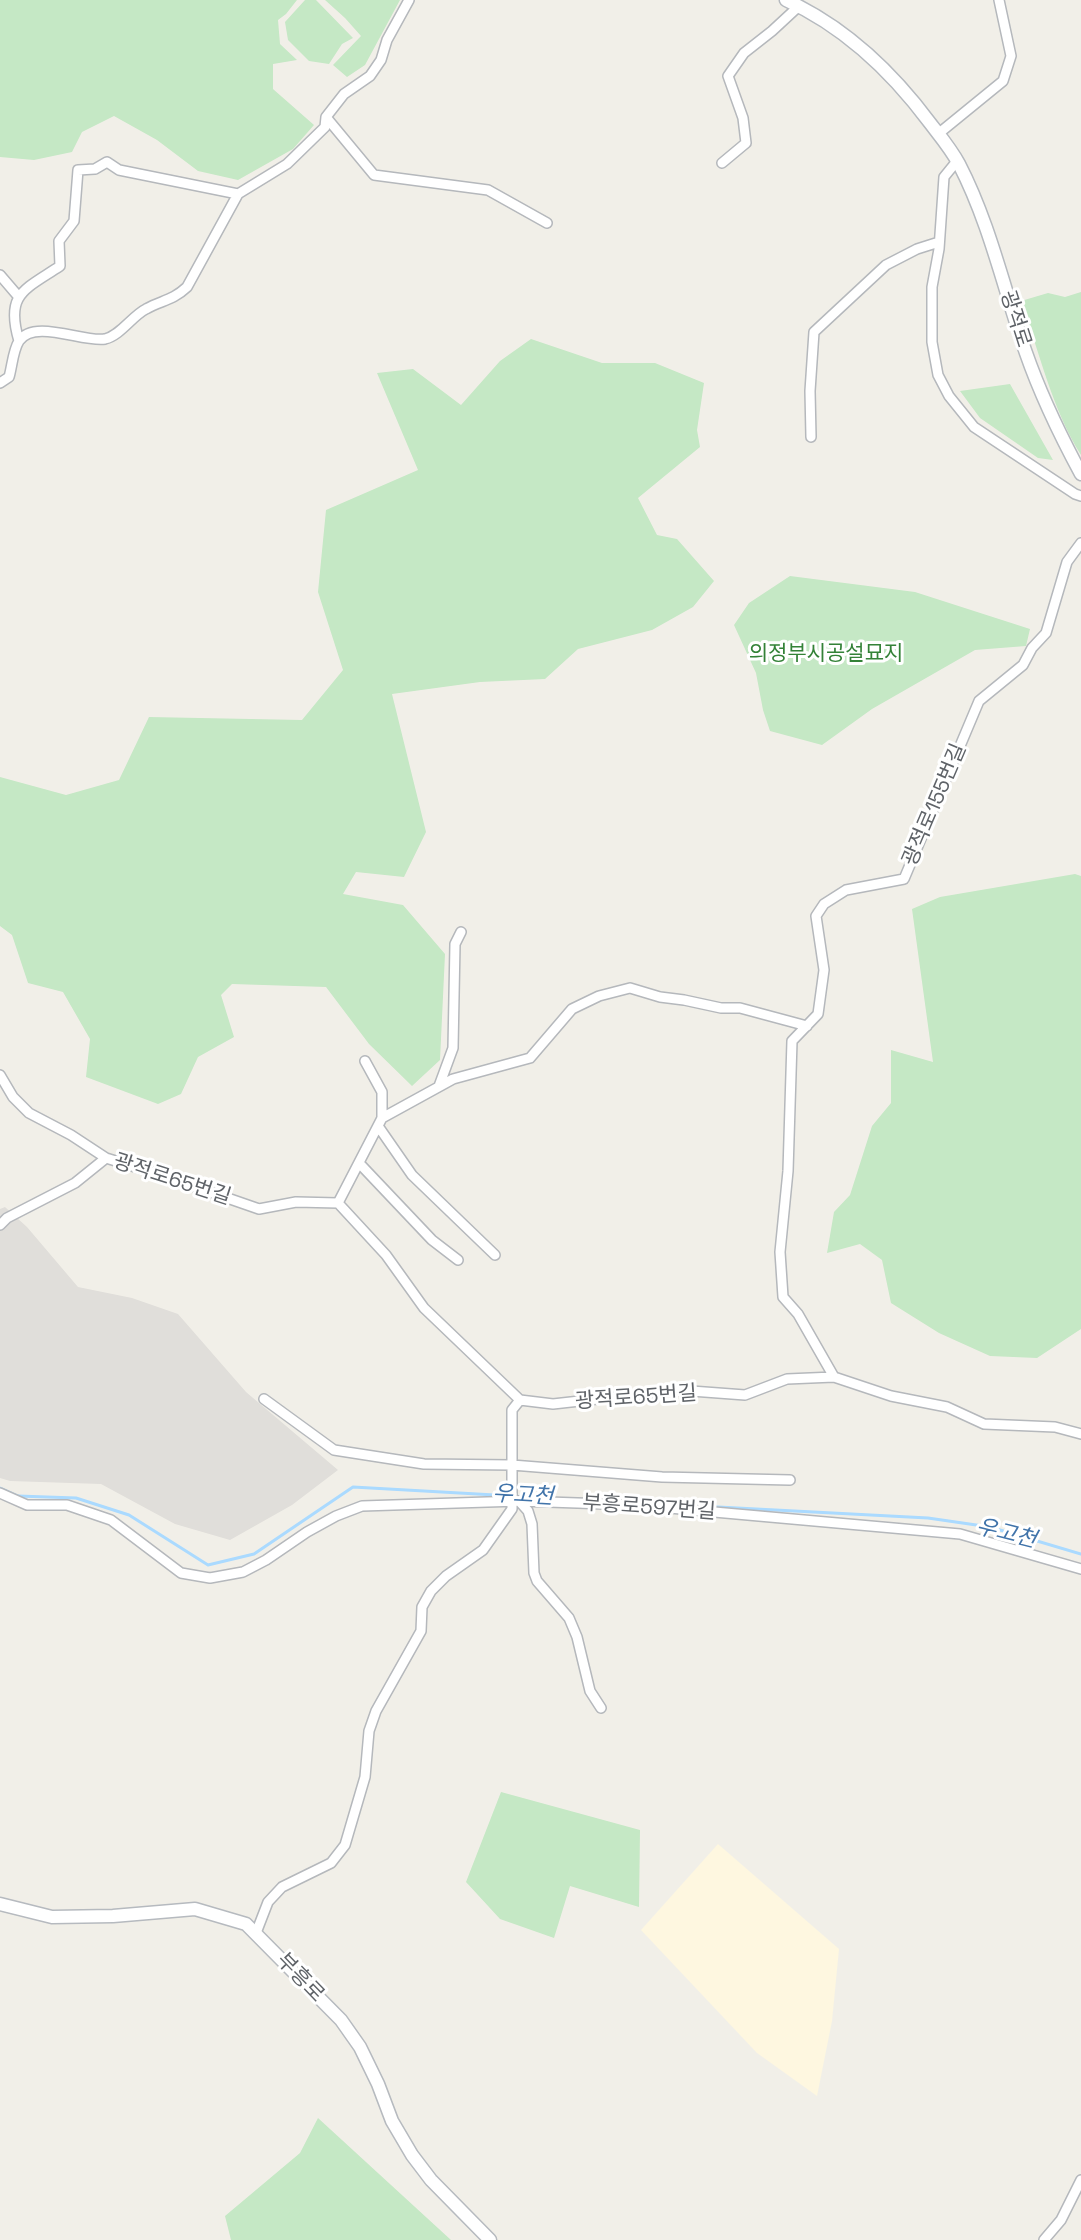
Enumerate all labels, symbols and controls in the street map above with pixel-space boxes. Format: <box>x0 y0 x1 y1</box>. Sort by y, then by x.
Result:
street label: 광적로 <box>994 288 1036 350</box>
park label: 의정부시공설묘지 <box>749 641 903 667</box>
street label: 광적로155번길 <box>898 740 972 870</box>
street label: 광적로65번길 <box>110 1149 234 1211</box>
street label: 광적로65번길 <box>574 1381 698 1415</box>
water label: 우고천 <box>492 1481 554 1511</box>
street label: 부흥로597번길 <box>582 1491 716 1525</box>
water label: 우고천 <box>973 1514 1039 1554</box>
street label: 부흥로 <box>271 1948 329 2008</box>

